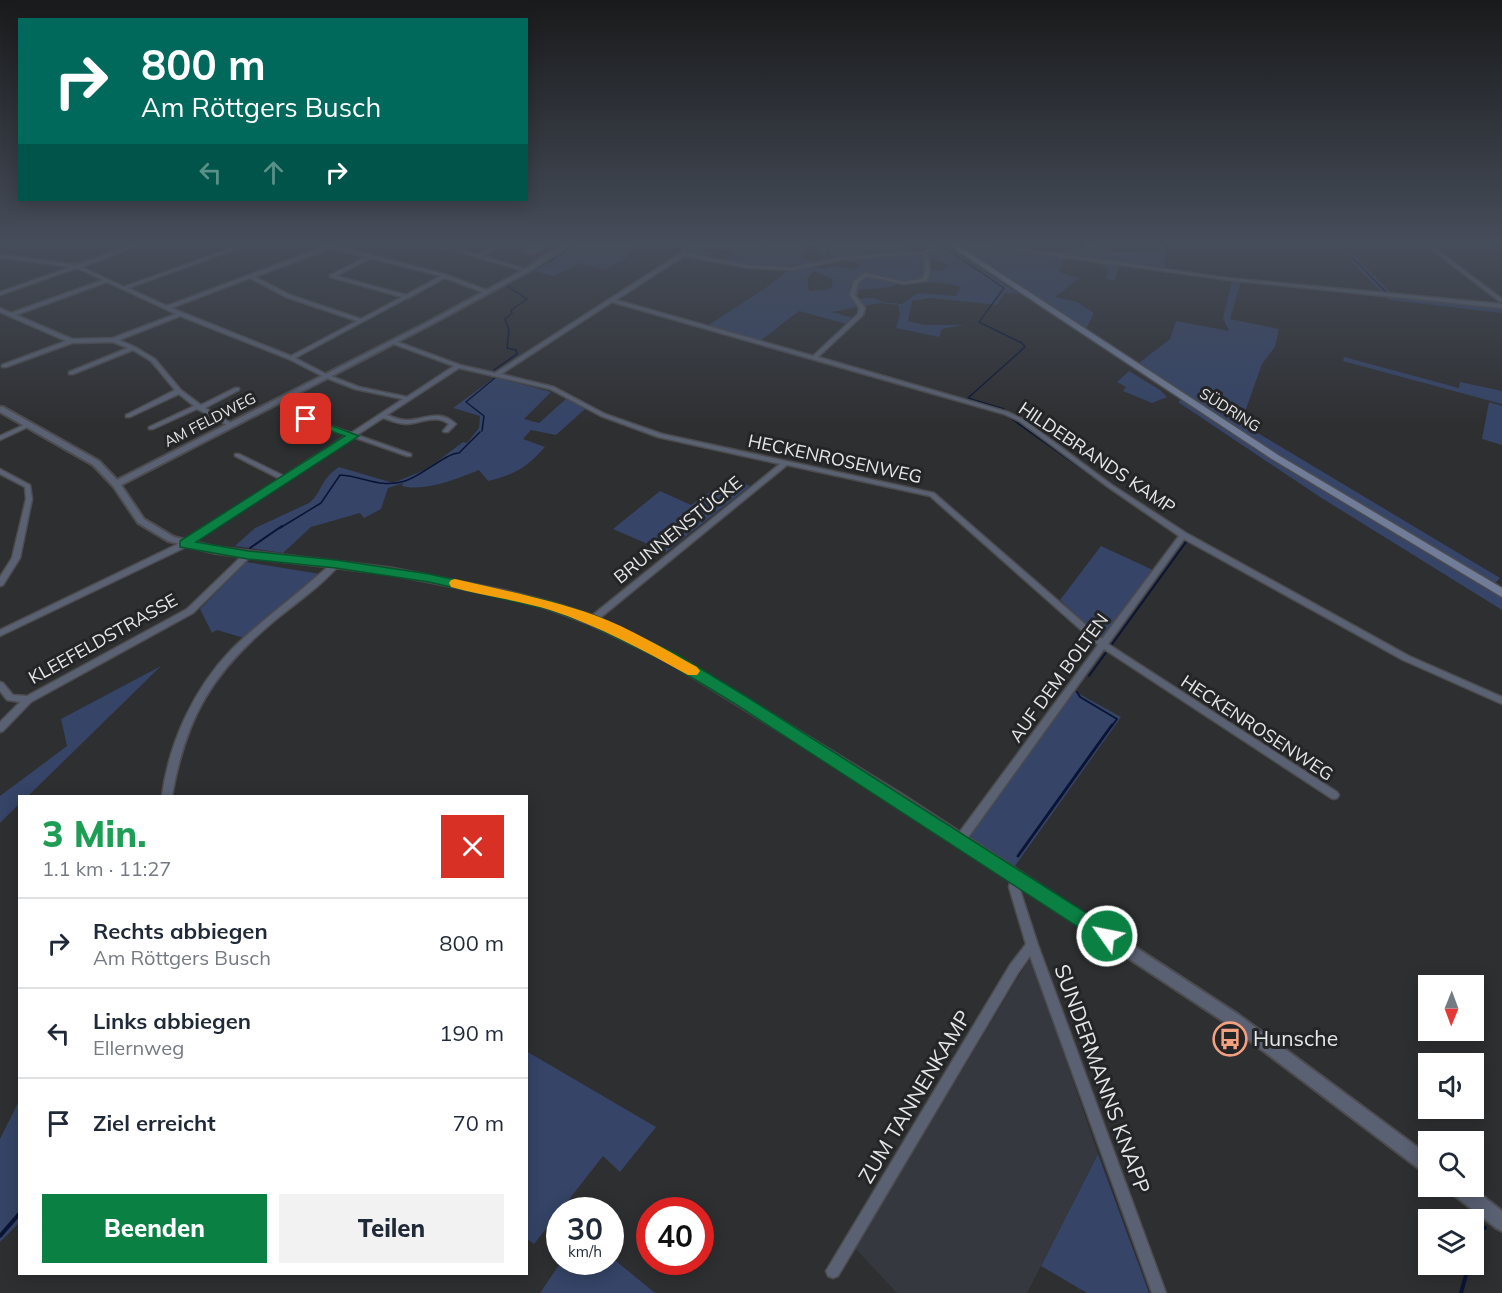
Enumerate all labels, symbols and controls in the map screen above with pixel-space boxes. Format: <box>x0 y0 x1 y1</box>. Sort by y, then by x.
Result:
text: 800 m <box>141 38 266 91</box>
icon: right <box>42 42 120 120</box>
text: Am Röttgers Busch <box>141 90 381 124</box>
icon: left <box>194 156 227 189</box>
icon: ahead <box>257 156 290 189</box>
icon: right <box>320 156 353 189</box>
street label: SÜDRING <box>1196 384 1264 436</box>
street label: AM FELDWEG <box>161 388 259 451</box>
pin <box>280 393 331 444</box>
street label: HILDEBRANDS KAMP <box>1015 397 1180 519</box>
icon: arrive <box>289 402 322 435</box>
street label: HECKENROSENWEG <box>746 429 924 488</box>
street label: BRUNNENSTÜCKE <box>609 471 746 588</box>
street label: KLEEFELDSTRASSE <box>24 588 181 689</box>
street label: AUF DEM BOLTEN <box>1004 609 1113 747</box>
street label: HECKENROSENWEG <box>1177 670 1338 786</box>
text: 3 Min. <box>42 811 147 856</box>
button: close <box>441 815 504 878</box>
text: 1.1 km · 11:27 <box>42 856 171 881</box>
position arrow <box>1075 904 1139 968</box>
text: Rechts abbiegen <box>93 917 268 945</box>
icon: right <box>42 927 75 960</box>
text: 800 m <box>439 929 504 957</box>
text: Am Röttgers Busch <box>93 945 271 970</box>
street label: SUNDERMANNS KNAPP <box>1049 961 1157 1197</box>
north arrow <box>1418 975 1484 1041</box>
map controls <box>1418 975 1484 1275</box>
street label: ZUM TANNENKAMP <box>852 1005 976 1188</box>
text: Links abbiegen <box>93 1007 251 1035</box>
icon: left <box>42 1017 75 1050</box>
text: 190 m <box>439 1019 504 1047</box>
bus stop icon: Hunsche <box>1212 1021 1248 1057</box>
place label: Hunsche <box>1253 1025 1338 1051</box>
text: Ellernweg <box>93 1035 184 1060</box>
button: sound <box>1418 1053 1484 1119</box>
icon: arrive <box>42 1107 75 1140</box>
text: Ziel erreicht <box>93 1109 216 1137</box>
text: 70 m <box>453 1109 504 1137</box>
button: search <box>1418 1131 1484 1197</box>
button: Beenden <box>42 1194 267 1263</box>
button: Teilen <box>279 1194 504 1263</box>
speed limit sign: 40 <box>636 1197 714 1275</box>
button: layers <box>1418 1209 1484 1275</box>
text: 30 <box>567 1210 603 1248</box>
text: km/h <box>568 1242 602 1261</box>

